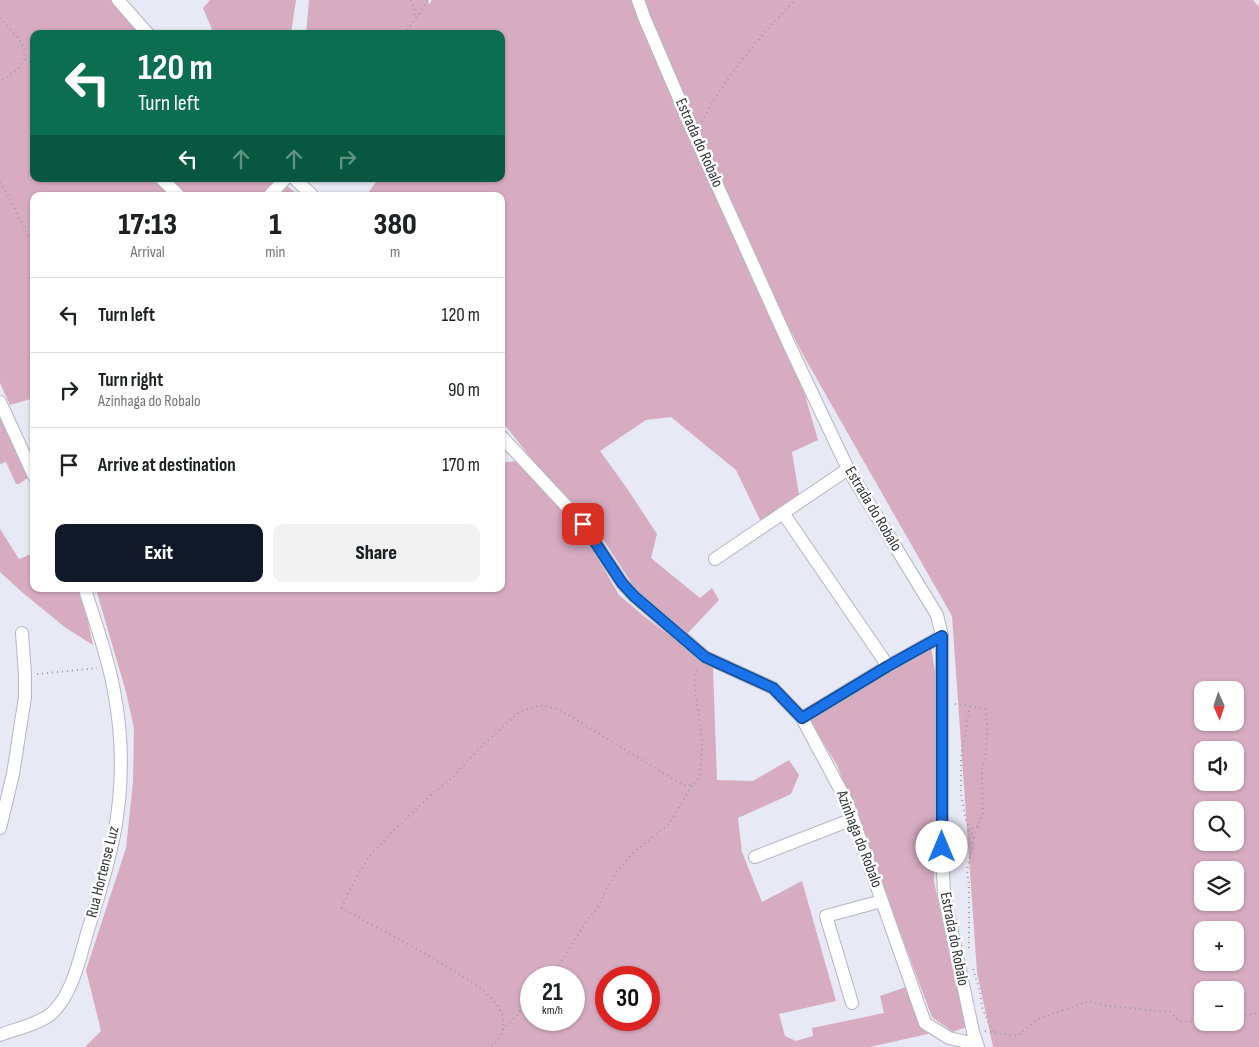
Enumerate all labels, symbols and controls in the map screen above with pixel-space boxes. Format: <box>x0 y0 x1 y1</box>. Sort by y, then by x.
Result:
text: 120 m <box>138 47 213 90</box>
icon: left <box>55 50 120 115</box>
text: Turn left <box>138 90 200 117</box>
street label: Estrada do Robalo <box>671 96 727 190</box>
icon: left <box>174 145 202 173</box>
icon: ahead <box>227 145 255 173</box>
icon: ahead <box>280 145 308 173</box>
icon: right <box>333 145 361 173</box>
text: 17:13 <box>118 207 177 243</box>
text: 1 <box>269 207 281 243</box>
text: 380 <box>374 207 417 243</box>
text: Arrival <box>130 243 165 262</box>
text: min <box>265 243 285 262</box>
text: m <box>390 243 400 262</box>
icon: left <box>55 301 83 329</box>
text: Turn left <box>98 304 155 327</box>
text: 120 m <box>442 304 480 327</box>
text: Turn right <box>98 369 163 392</box>
icon: right <box>55 376 83 404</box>
text: 90 m <box>448 379 480 402</box>
text: Azinhaga do Robalo <box>98 392 201 411</box>
icon: arrive <box>55 451 83 479</box>
text: Arrive at destination <box>98 454 236 477</box>
text: 170 m <box>442 454 480 477</box>
street label: Estrada do Robalo <box>840 463 906 555</box>
pin <box>562 503 604 545</box>
icon: arrive <box>569 510 597 538</box>
button: Exit <box>55 524 263 582</box>
button: Share <box>273 524 480 582</box>
north arrow <box>1194 681 1244 731</box>
map controls <box>1194 681 1244 1031</box>
button: sound <box>1194 741 1244 791</box>
street label: Azinhaga do Robalo <box>831 787 886 890</box>
button: search <box>1194 801 1244 851</box>
position arrow <box>915 820 967 872</box>
street label: Rua Hortense Luz <box>82 824 124 920</box>
button: layers <box>1194 861 1244 911</box>
street label: Estrada do Robalo <box>936 890 972 988</box>
button: + <box>1194 921 1244 971</box>
speed limit sign: 30 <box>595 966 660 1031</box>
text: 21 <box>542 977 563 1008</box>
button: − <box>1194 981 1244 1031</box>
text: km/h <box>542 1003 563 1018</box>

